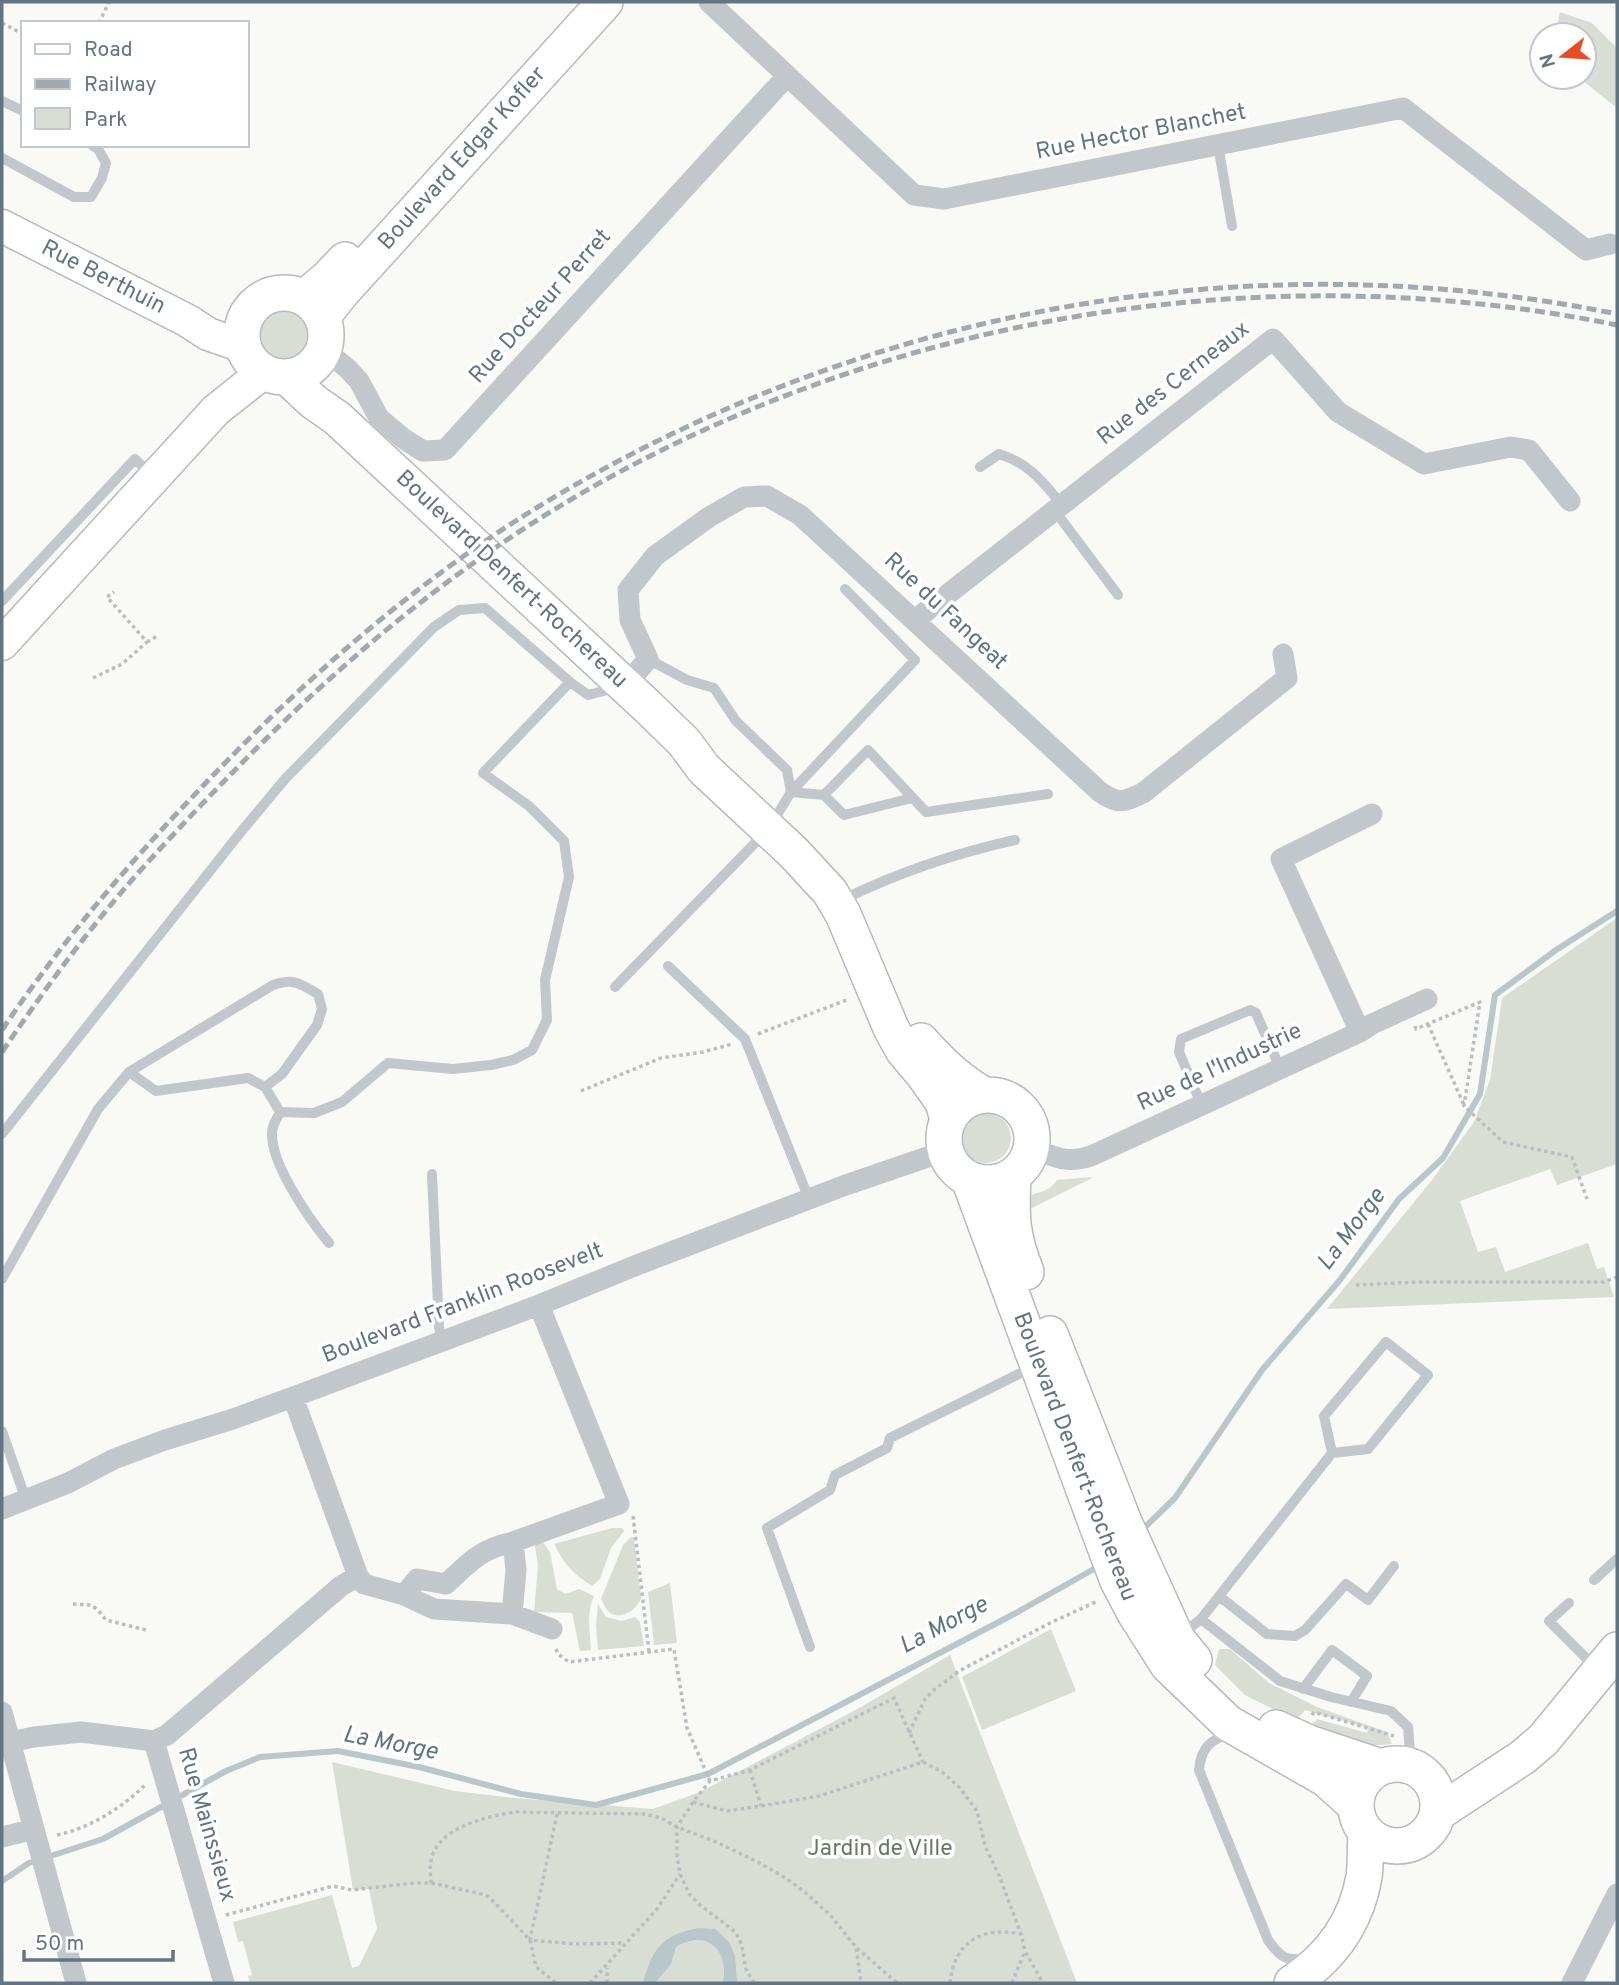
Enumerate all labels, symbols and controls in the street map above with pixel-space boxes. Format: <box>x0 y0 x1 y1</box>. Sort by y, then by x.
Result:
legend <box>21 21 248 147</box>
north arrow <box>1528 21 1598 91</box>
text: Road <box>84 37 133 64</box>
text: N <box>1535 50 1562 70</box>
street label: Boulevard Edgar Kofler <box>373 61 553 257</box>
text: Railway <box>84 72 157 99</box>
street label: Rue Hector Blanchet <box>1033 98 1249 168</box>
text: Park <box>84 107 127 134</box>
street label: Rue Docteur Perret <box>464 223 618 391</box>
street label: Rue Berthuin <box>36 234 170 322</box>
street label: Rue des Cerneaux <box>1092 315 1256 453</box>
street label: Boulevard Denfert-Rochereau <box>389 465 633 695</box>
street label: Rue du Fangeat <box>877 547 1013 677</box>
street label: Rue de l'Industrie <box>1133 1017 1307 1119</box>
water label: La Morge <box>1311 1182 1393 1277</box>
street label: Boulevard Franklin Roosevelt <box>318 1237 608 1371</box>
street label: Boulevard Denfert-Rochereau <box>1005 1308 1143 1606</box>
water label: La Morge <box>895 1590 994 1662</box>
water label: La Morge <box>340 1720 440 1768</box>
street label: Rue Mainssieux <box>170 1745 242 1906</box>
park label: Jardin de Ville <box>807 1835 953 1864</box>
scale bar <box>24 1918 173 1962</box>
text: 50 m <box>35 1931 84 1958</box>

